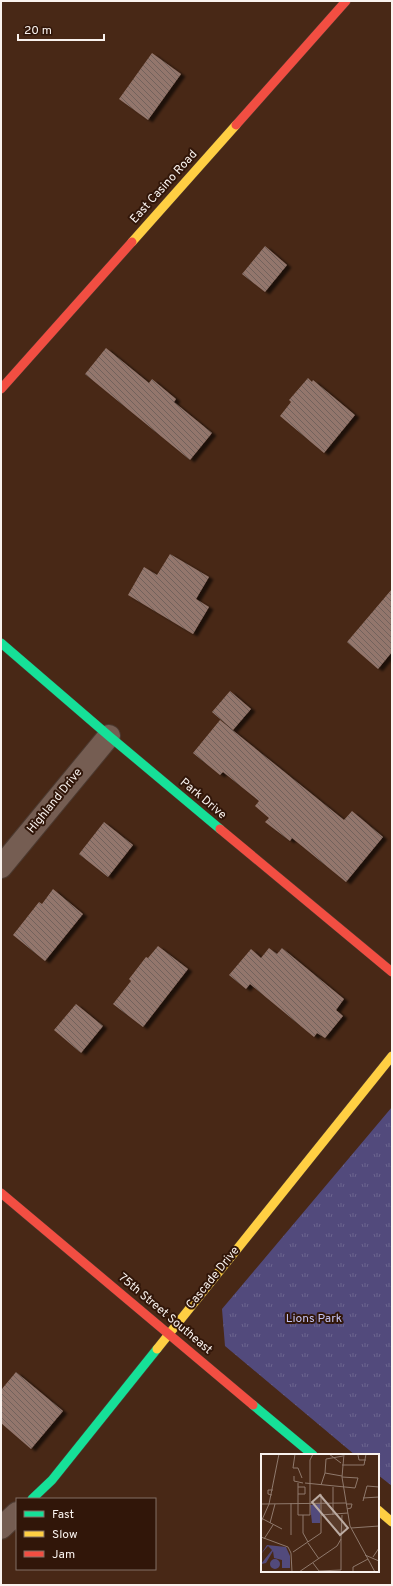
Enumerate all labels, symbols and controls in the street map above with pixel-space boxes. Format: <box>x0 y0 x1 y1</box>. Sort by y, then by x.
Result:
scale bar <box>18 16 104 42</box>
text: 20 m <box>24 23 52 39</box>
street label: East Casino Road <box>127 147 201 227</box>
street label: Highland Drive <box>24 765 86 837</box>
street label: Park Drive <box>176 775 230 823</box>
street label: Cascade Drive <box>183 1243 243 1313</box>
street label: 75th Street Southeast <box>115 1270 215 1358</box>
park label: Lions Park <box>286 1311 342 1327</box>
inset map <box>261 1454 379 1572</box>
legend <box>16 1498 156 1570</box>
text: Fast <box>52 1507 74 1523</box>
text: Slow <box>52 1527 78 1543</box>
text: Jam <box>52 1547 75 1563</box>

